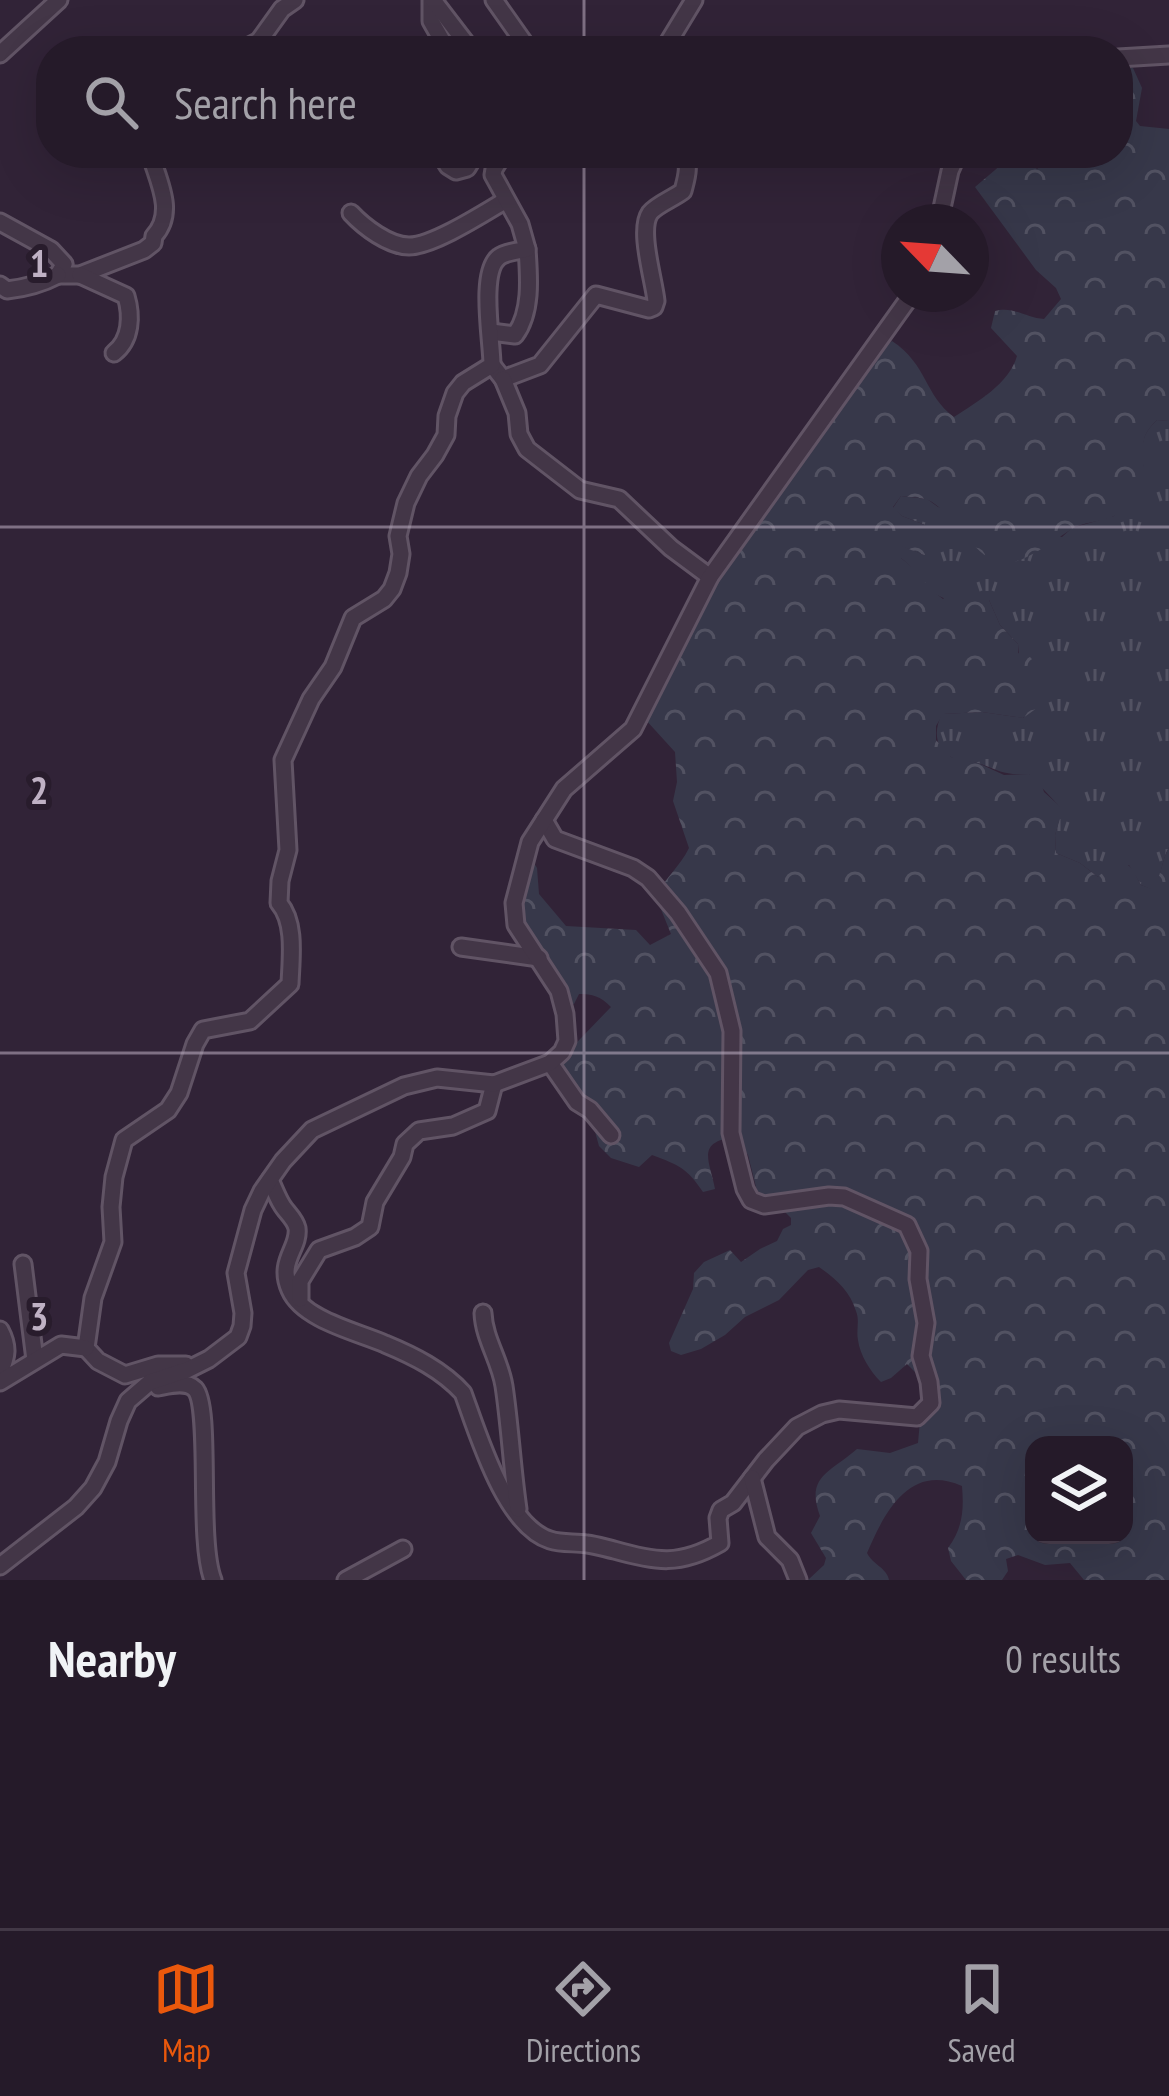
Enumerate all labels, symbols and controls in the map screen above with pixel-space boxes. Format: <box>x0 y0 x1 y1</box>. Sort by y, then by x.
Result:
search box <box>36 36 1133 168</box>
icon: search <box>78 69 144 135</box>
text: Search here <box>174 73 357 131</box>
north arrow <box>881 204 989 312</box>
text: 1 <box>30 237 48 288</box>
text: 2 <box>30 764 48 815</box>
text: 3 <box>30 1290 48 1341</box>
map controls <box>1025 1436 1133 1544</box>
button: layers <box>1025 1436 1133 1544</box>
text: Nearby <box>48 1625 176 1691</box>
text: 0 results <box>1005 1633 1121 1684</box>
tab: Map <box>153 1956 219 2071</box>
tab: Directions <box>526 1956 641 2071</box>
tab: Saved <box>948 1956 1016 2071</box>

